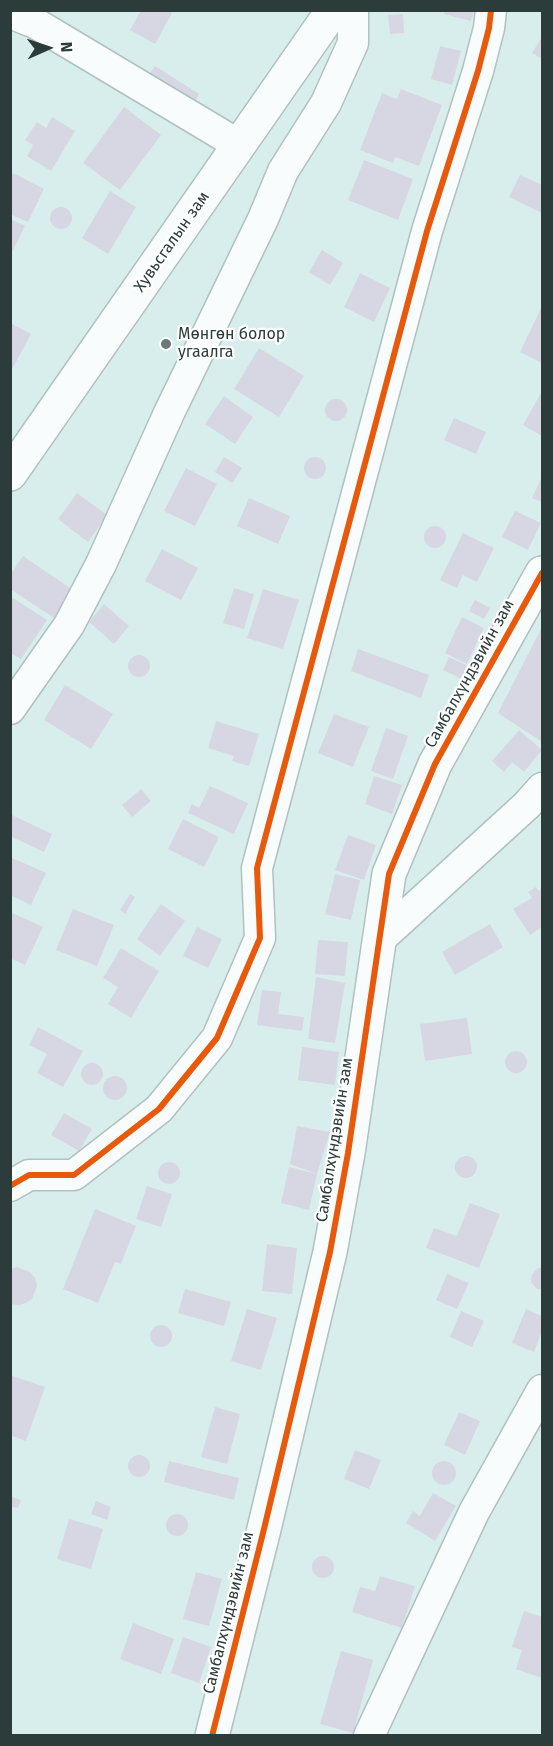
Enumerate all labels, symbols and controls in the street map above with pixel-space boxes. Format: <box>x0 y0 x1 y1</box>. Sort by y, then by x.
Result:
north arrow <box>18 18 78 78</box>
text: N <box>57 41 76 53</box>
street label: Хувьсгалын зам <box>130 188 214 296</box>
place label: Мөнгөн болор угаалга <box>178 325 285 363</box>
marker: Мөнгөн болор угаалга <box>159 337 173 351</box>
street label: Самбалхүндэвийн зам <box>421 597 519 751</box>
street label: Самбалхүндэвийн зам <box>313 1056 357 1224</box>
street label: Самбалхүндэвийн зам <box>200 1530 258 1696</box>

